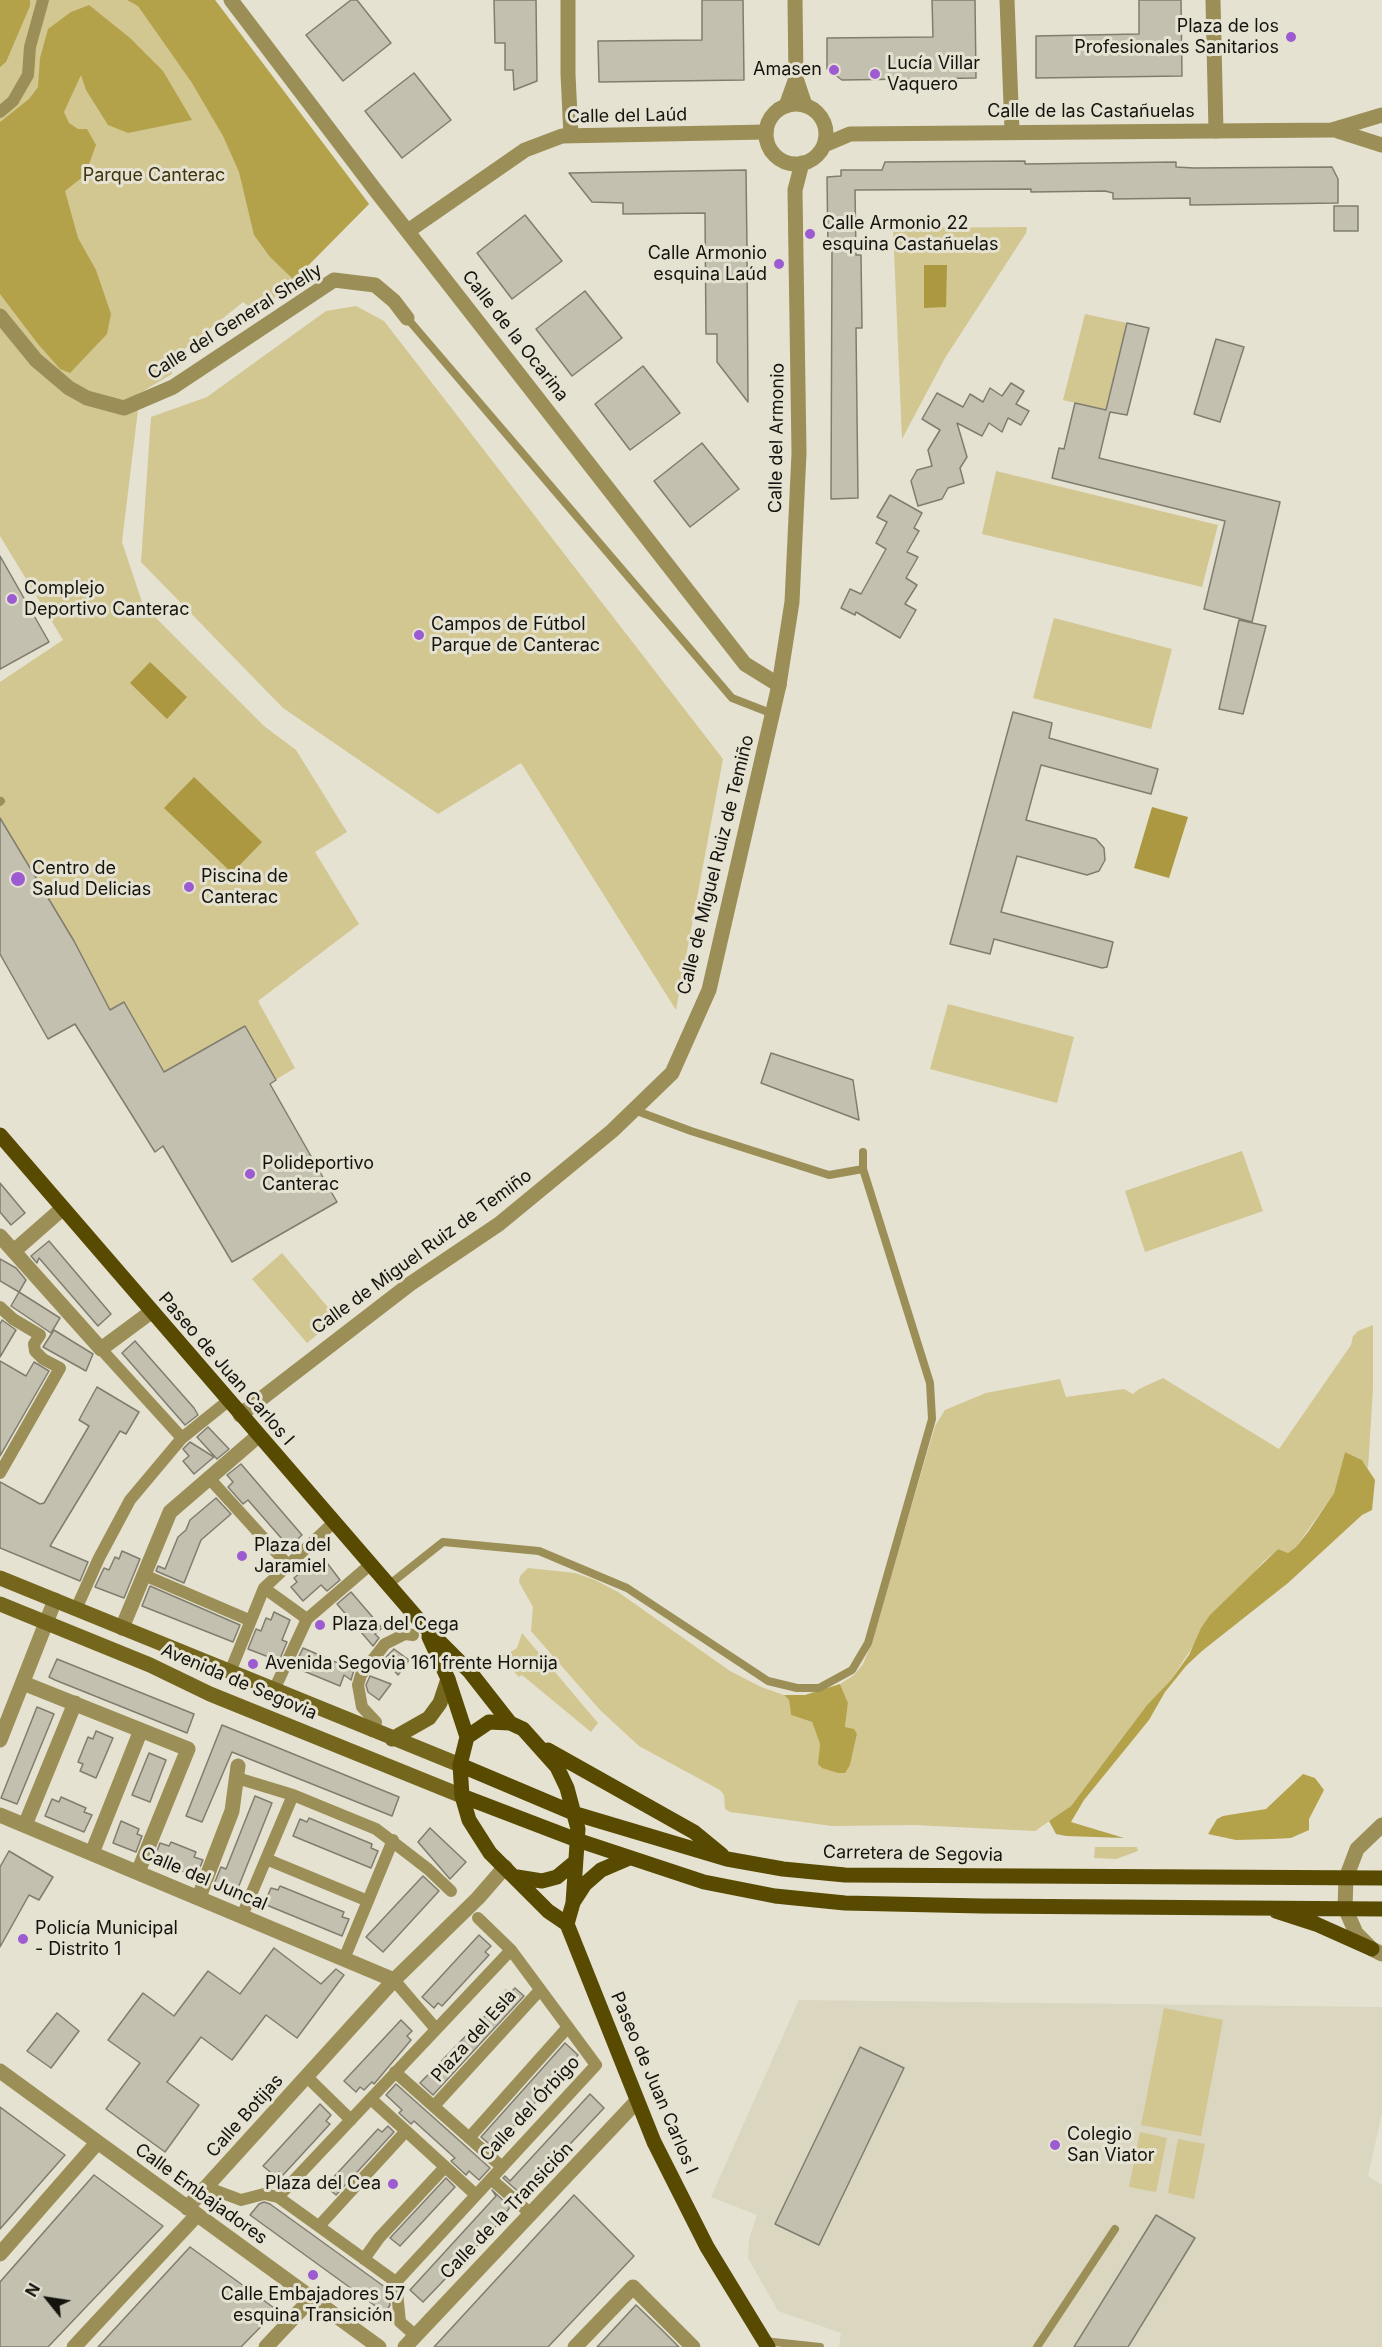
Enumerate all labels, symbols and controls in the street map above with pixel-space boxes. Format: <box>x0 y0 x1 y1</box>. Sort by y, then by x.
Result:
place label: Plaza de los Profesionales Sanitarios <box>1074 16 1279 58</box>
marker: Plaza de los Profesionales Sanitarios <box>1284 30 1298 44</box>
place label: Lucía Villar Vaquero <box>887 53 980 96</box>
place label: Amasen <box>753 59 822 81</box>
marker: Amasen <box>827 63 841 77</box>
marker: Lucía Villar Vaquero <box>868 67 882 81</box>
street label: Calle de las Castañuelas <box>987 101 1195 123</box>
street label: Calle del Laúd <box>567 104 687 128</box>
park label: Parque Canterac <box>83 165 225 187</box>
place label: Calle Armonio 22 esquina Castañuelas <box>822 213 998 256</box>
marker: Calle Armonio 22 esquina Castañuelas <box>803 227 817 241</box>
place label: Calle Armonio esquina Laúd <box>648 243 767 286</box>
marker: Calle Armonio esquina Laúd <box>772 257 786 271</box>
street label: Calle del General Shelly <box>144 259 326 385</box>
street label: Calle de la Ocarina <box>457 266 573 406</box>
street label: Calle del Armonio <box>765 363 789 513</box>
place label: Complejo Deportivo Canterac <box>24 578 189 620</box>
marker: Complejo Deportivo Canterac <box>5 592 19 606</box>
place label: Campos de Fútbol Parque de Canterac <box>431 614 600 656</box>
marker: Campos de Fútbol Parque de Canterac <box>412 628 426 642</box>
street label: Calle de Miguel Ruiz de Temiño <box>673 733 759 997</box>
place label: Centro de Salud Delicias <box>32 858 151 900</box>
place label: Piscina de Canterac <box>201 866 288 908</box>
marker: Centro de Salud Delicias <box>9 870 27 888</box>
marker: Piscina de Canterac <box>182 880 196 894</box>
place label: Polideportivo Canterac <box>262 1153 374 1196</box>
street label: Calle de Miguel Ruiz de Temiño <box>308 1165 536 1339</box>
marker: Polideportivo Canterac <box>243 1167 257 1181</box>
street label: Paseo de Juan Carlos I <box>154 1288 298 1450</box>
place label: Plaza del Jaramiel <box>254 1535 331 1578</box>
marker: Plaza del Jaramiel <box>235 1549 249 1563</box>
place label: Plaza del Cega <box>332 1614 459 1636</box>
marker: Plaza del Cega <box>313 1618 327 1632</box>
street label: Avenida de Segovia <box>158 1639 320 1725</box>
place label: Avenida Segovia 161 frente Hornija <box>265 1653 558 1675</box>
marker: Avenida Segovia 161 frente Hornija <box>246 1657 260 1671</box>
street label: Carretera de Segovia <box>823 1842 1003 1866</box>
street label: Calle del Juncal <box>138 1843 270 1915</box>
place label: Policía Municipal - Distrito 1 <box>35 1918 178 1960</box>
marker: Policía Municipal - Distrito 1 <box>16 1932 30 1946</box>
street label: Plaza del Esla <box>427 1985 521 2087</box>
street label: Paseo de Juan Carlos I <box>606 1989 702 2177</box>
street label: Calle del Órbigo <box>476 2052 584 2166</box>
street label: Calle Botijas <box>202 2070 288 2162</box>
place label: Colegio San Viator <box>1067 2124 1155 2166</box>
street label: Calle de la Transición <box>436 2138 578 2284</box>
marker: Colegio San Viator <box>1048 2138 1062 2152</box>
street label: Calle Embajadores <box>131 2139 271 2249</box>
place label: Plaza del Cea <box>265 2173 381 2195</box>
marker: Plaza del Cea <box>386 2177 400 2191</box>
marker: Calle Embajadores 57 esquina Transición <box>306 2268 320 2282</box>
north arrow <box>18 2269 78 2329</box>
text: N <box>21 2280 44 2300</box>
place label: Calle Embajadores 57 esquina Transición <box>221 2284 405 2326</box>

